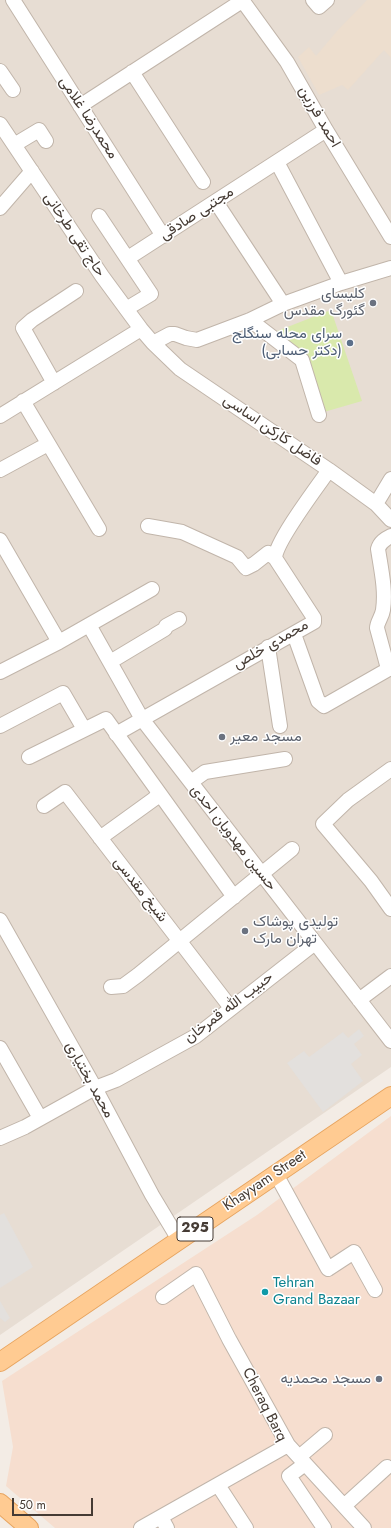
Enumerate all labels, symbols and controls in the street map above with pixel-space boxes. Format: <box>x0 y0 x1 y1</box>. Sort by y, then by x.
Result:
street label: محمدرضا غلامی <box>55 73 121 163</box>
street label: احمد فرزین <box>294 83 344 151</box>
street label: مجتبی صادقی <box>157 183 237 245</box>
street label: حاج تقی طرخانی <box>39 190 109 280</box>
place label: کلیسای گئورگ مقدس <box>284 285 365 320</box>
marker: کلیسای گئورگ مقدس <box>368 298 378 308</box>
place label: سرای محله سنگلج (دکتر حسابی) <box>232 325 342 360</box>
marker: سرای محله سنگلج (دکتر حسابی) <box>345 338 355 348</box>
street label: فاضل کارکن اساسی <box>219 391 325 471</box>
street label: محمدی خلص <box>230 616 312 674</box>
place label: مسجد معیر <box>230 728 302 746</box>
marker: مسجد معیر <box>217 732 227 742</box>
street label: حسین مهدویان احدی <box>186 781 280 895</box>
street label: شیخ مقدسی <box>109 854 171 926</box>
place label: تولیدی پوشاک تهران مارک <box>253 913 338 948</box>
marker: تولیدی پوشاک تهران مارک <box>240 926 250 936</box>
street label: حبیب الله قمرخان <box>181 969 277 1047</box>
street label: محمد بختیاری <box>61 1039 117 1121</box>
street label: Khayyam Street <box>220 1147 310 1215</box>
road number: 295 <box>177 1217 213 1241</box>
place label: Tehran Grand Bazaar <box>273 1274 360 1309</box>
marker: Tehran Grand Bazaar <box>260 1287 270 1297</box>
street label: Cheraq Barq <box>238 1365 290 1445</box>
place label: مسجد محمدیه <box>280 1370 371 1388</box>
marker: مسجد محمدیه <box>374 1374 384 1384</box>
scale bar <box>14 1490 95 1516</box>
text: 50 m <box>19 1496 46 1514</box>

